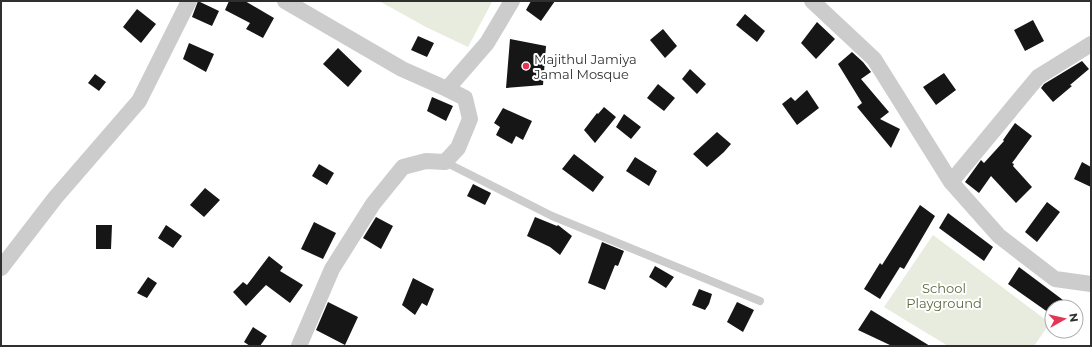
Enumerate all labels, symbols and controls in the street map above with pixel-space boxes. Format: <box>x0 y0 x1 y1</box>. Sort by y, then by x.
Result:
place label: Majithul Jamiya Jamal Mosque <box>533 51 637 82</box>
marker: Majithul Jamiya Jamal Mosque <box>521 61 531 71</box>
park label: School Playground <box>906 280 982 311</box>
north arrow <box>1044 299 1084 339</box>
text: N <box>1066 312 1081 323</box>

